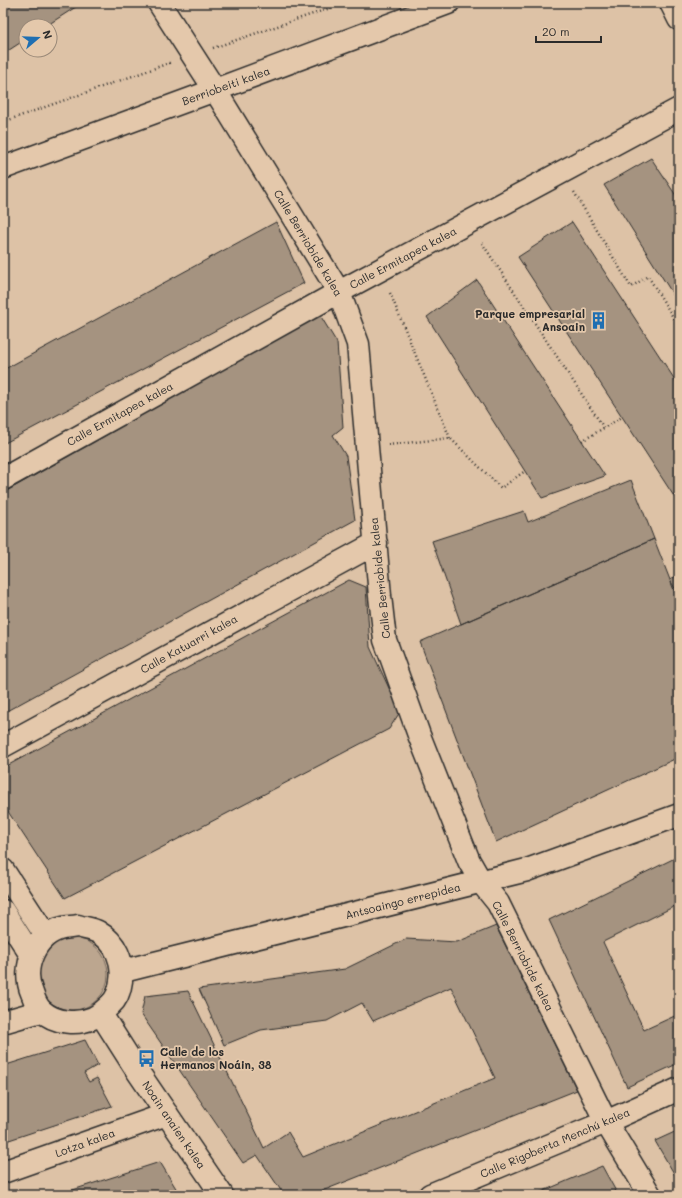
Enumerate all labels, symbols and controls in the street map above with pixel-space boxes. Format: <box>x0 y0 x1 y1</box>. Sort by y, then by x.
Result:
north arrow <box>18 18 58 58</box>
scale bar <box>536 18 601 44</box>
text: 20 m <box>542 23 570 39</box>
text: N <box>39 28 56 41</box>
street label: Berriobeiti kalea <box>180 63 272 108</box>
street label: Calle Berriobide kalea <box>271 187 346 299</box>
street label: Calle Ermitapea kalea <box>347 223 459 292</box>
place label: Parque empresarial Ansoain <box>475 306 585 334</box>
building icon: Parque empresarial Ansoain <box>588 310 608 330</box>
street label: Calle Ermitapea kalea <box>64 378 176 449</box>
street label: Calle Berriobide kalea <box>366 517 393 639</box>
street label: Calle Katuarri kalea <box>138 611 240 677</box>
street label: Antsoaingo errepidea <box>344 879 462 922</box>
street label: Calle Berriobide kalea <box>489 898 558 1014</box>
place label: Calle de los Hermanos Noáin, 38 <box>160 1044 272 1072</box>
bus stop icon: Calle de los Hermanos Noáin, 38 <box>137 1048 157 1068</box>
street label: Noain anaien kalea <box>139 1078 210 1172</box>
street label: Calle Rigoberta Menchú kalea <box>478 1104 632 1181</box>
street label: Lotza kalea <box>53 1125 117 1160</box>

